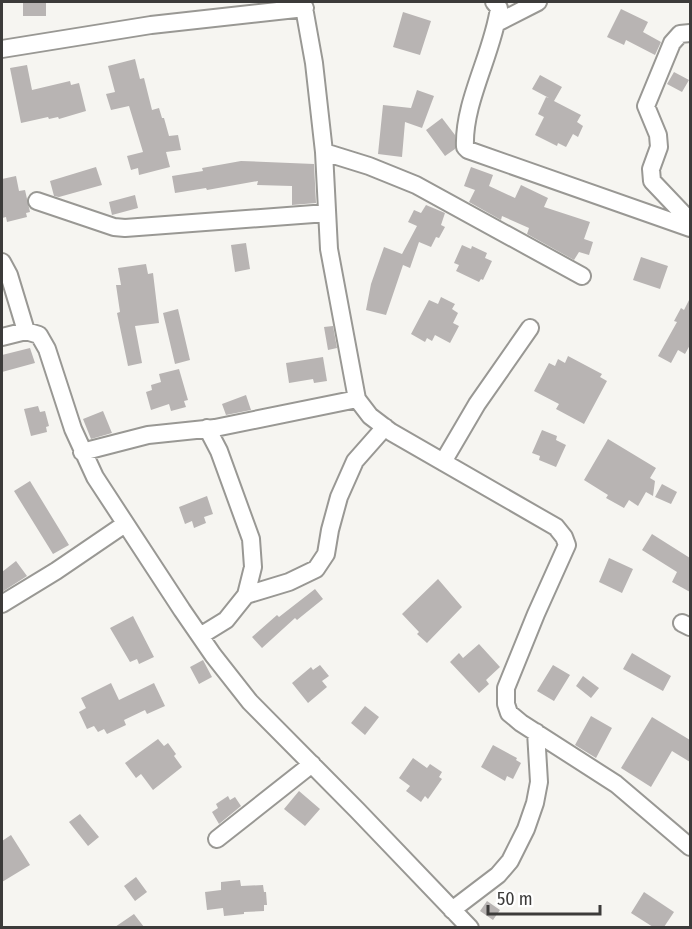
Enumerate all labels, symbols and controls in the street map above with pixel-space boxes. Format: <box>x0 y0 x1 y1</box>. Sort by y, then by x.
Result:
scale bar <box>488 878 600 916</box>
text: 50 m <box>497 888 533 910</box>

